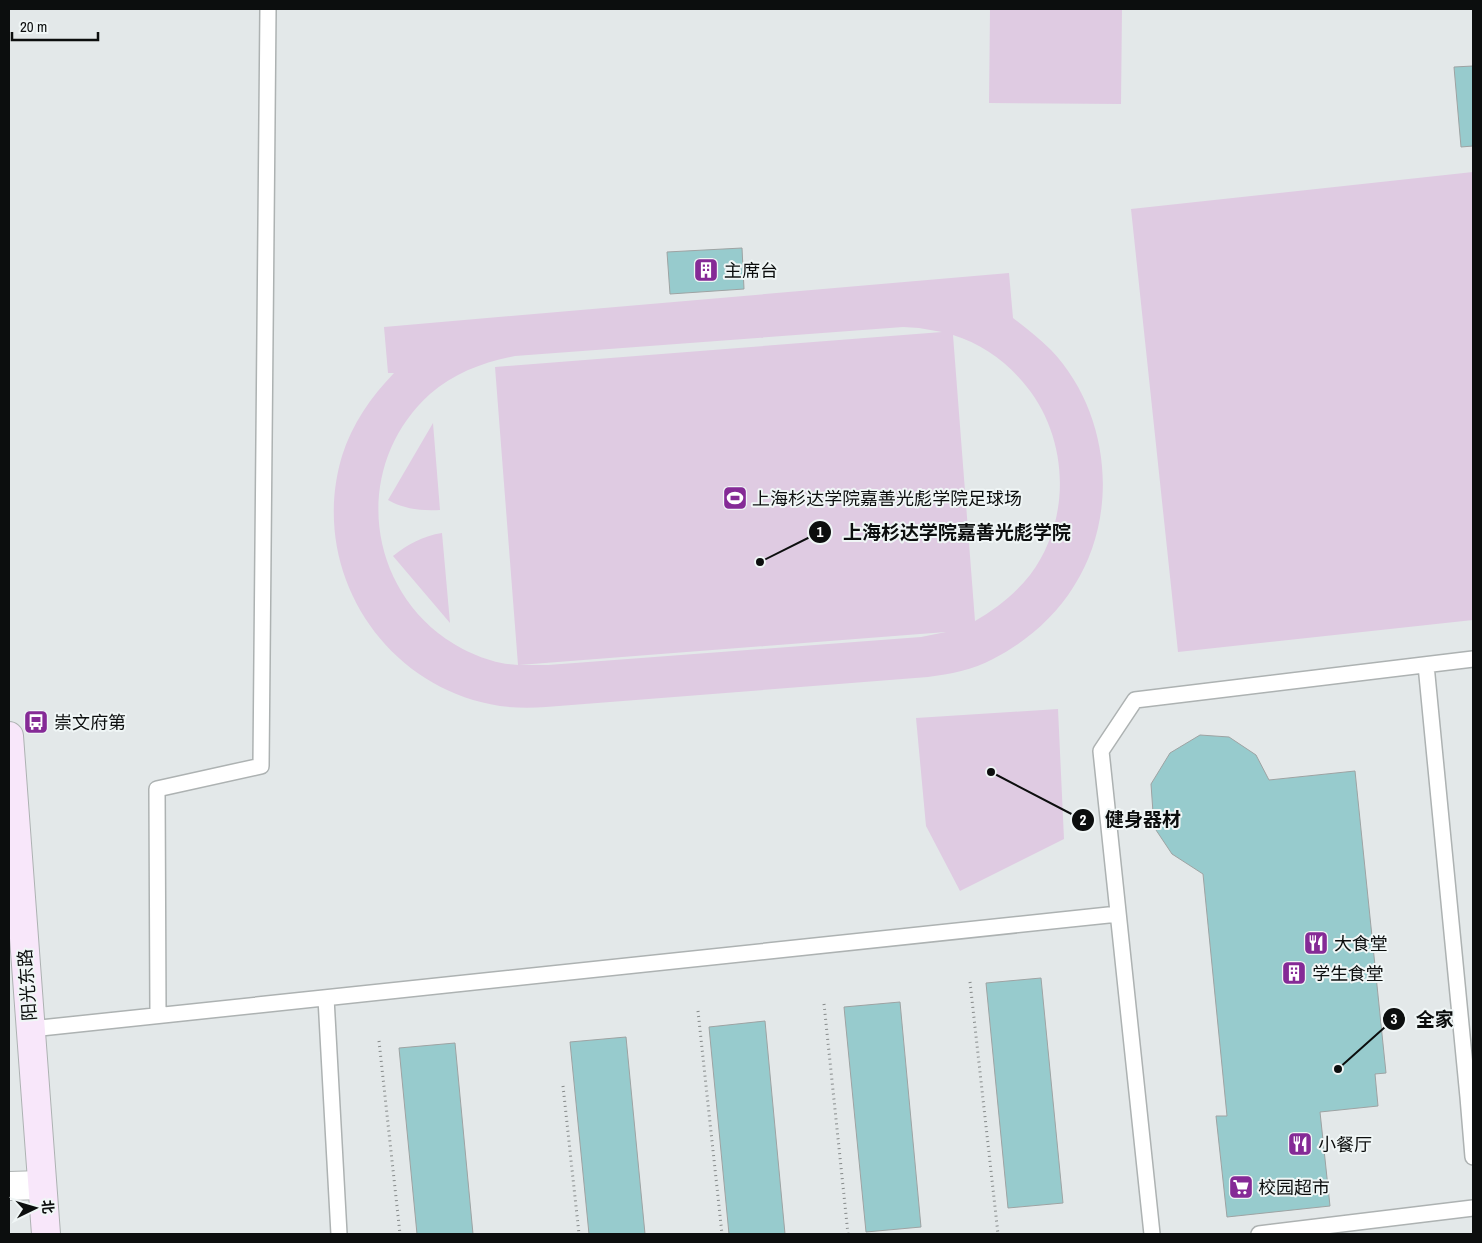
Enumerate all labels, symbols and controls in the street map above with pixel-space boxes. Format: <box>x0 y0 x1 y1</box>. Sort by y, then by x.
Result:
scale bar <box>12 10 99 42</box>
text: 20 m <box>20 16 47 37</box>
building icon: 主席台 <box>693 257 719 283</box>
place label: 主席台 <box>724 258 778 283</box>
sports icon: 上海杉达学院嘉善光彪学院足球场 <box>722 485 748 511</box>
place label: 上海杉达学院嘉善光彪学院足球场 <box>752 486 1022 511</box>
callout: 上海杉达学院嘉善光彪学院 <box>808 515 1081 549</box>
text: 上海杉达学院嘉善光彪学院 <box>843 519 1071 545</box>
text: 1 <box>817 521 824 542</box>
bus stop icon: 崇文府第 <box>23 709 49 735</box>
place label: 崇文府第 <box>54 710 126 735</box>
callout: 健身器材 <box>1070 803 1191 837</box>
text: 健身器材 <box>1105 806 1181 832</box>
text: 2 <box>1080 809 1087 830</box>
restaurant icon: 大食堂 <box>1303 930 1329 956</box>
place label: 大食堂 <box>1334 931 1388 956</box>
street label: 阳光东路 <box>12 948 42 1022</box>
building icon: 学生食堂 <box>1281 960 1307 986</box>
place label: 学生食堂 <box>1312 961 1384 986</box>
callout: 全家 <box>1381 1002 1464 1036</box>
text: 全家 <box>1416 1006 1454 1032</box>
text: 3 <box>1391 1008 1398 1029</box>
restaurant icon: 小餐厅 <box>1287 1131 1313 1157</box>
place label: 小餐厅 <box>1318 1132 1372 1157</box>
supermarket icon: 校园超市 <box>1228 1174 1254 1200</box>
place label: 校园超市 <box>1258 1175 1330 1200</box>
north arrow <box>10 1183 60 1233</box>
text: 北 <box>38 1199 58 1215</box>

